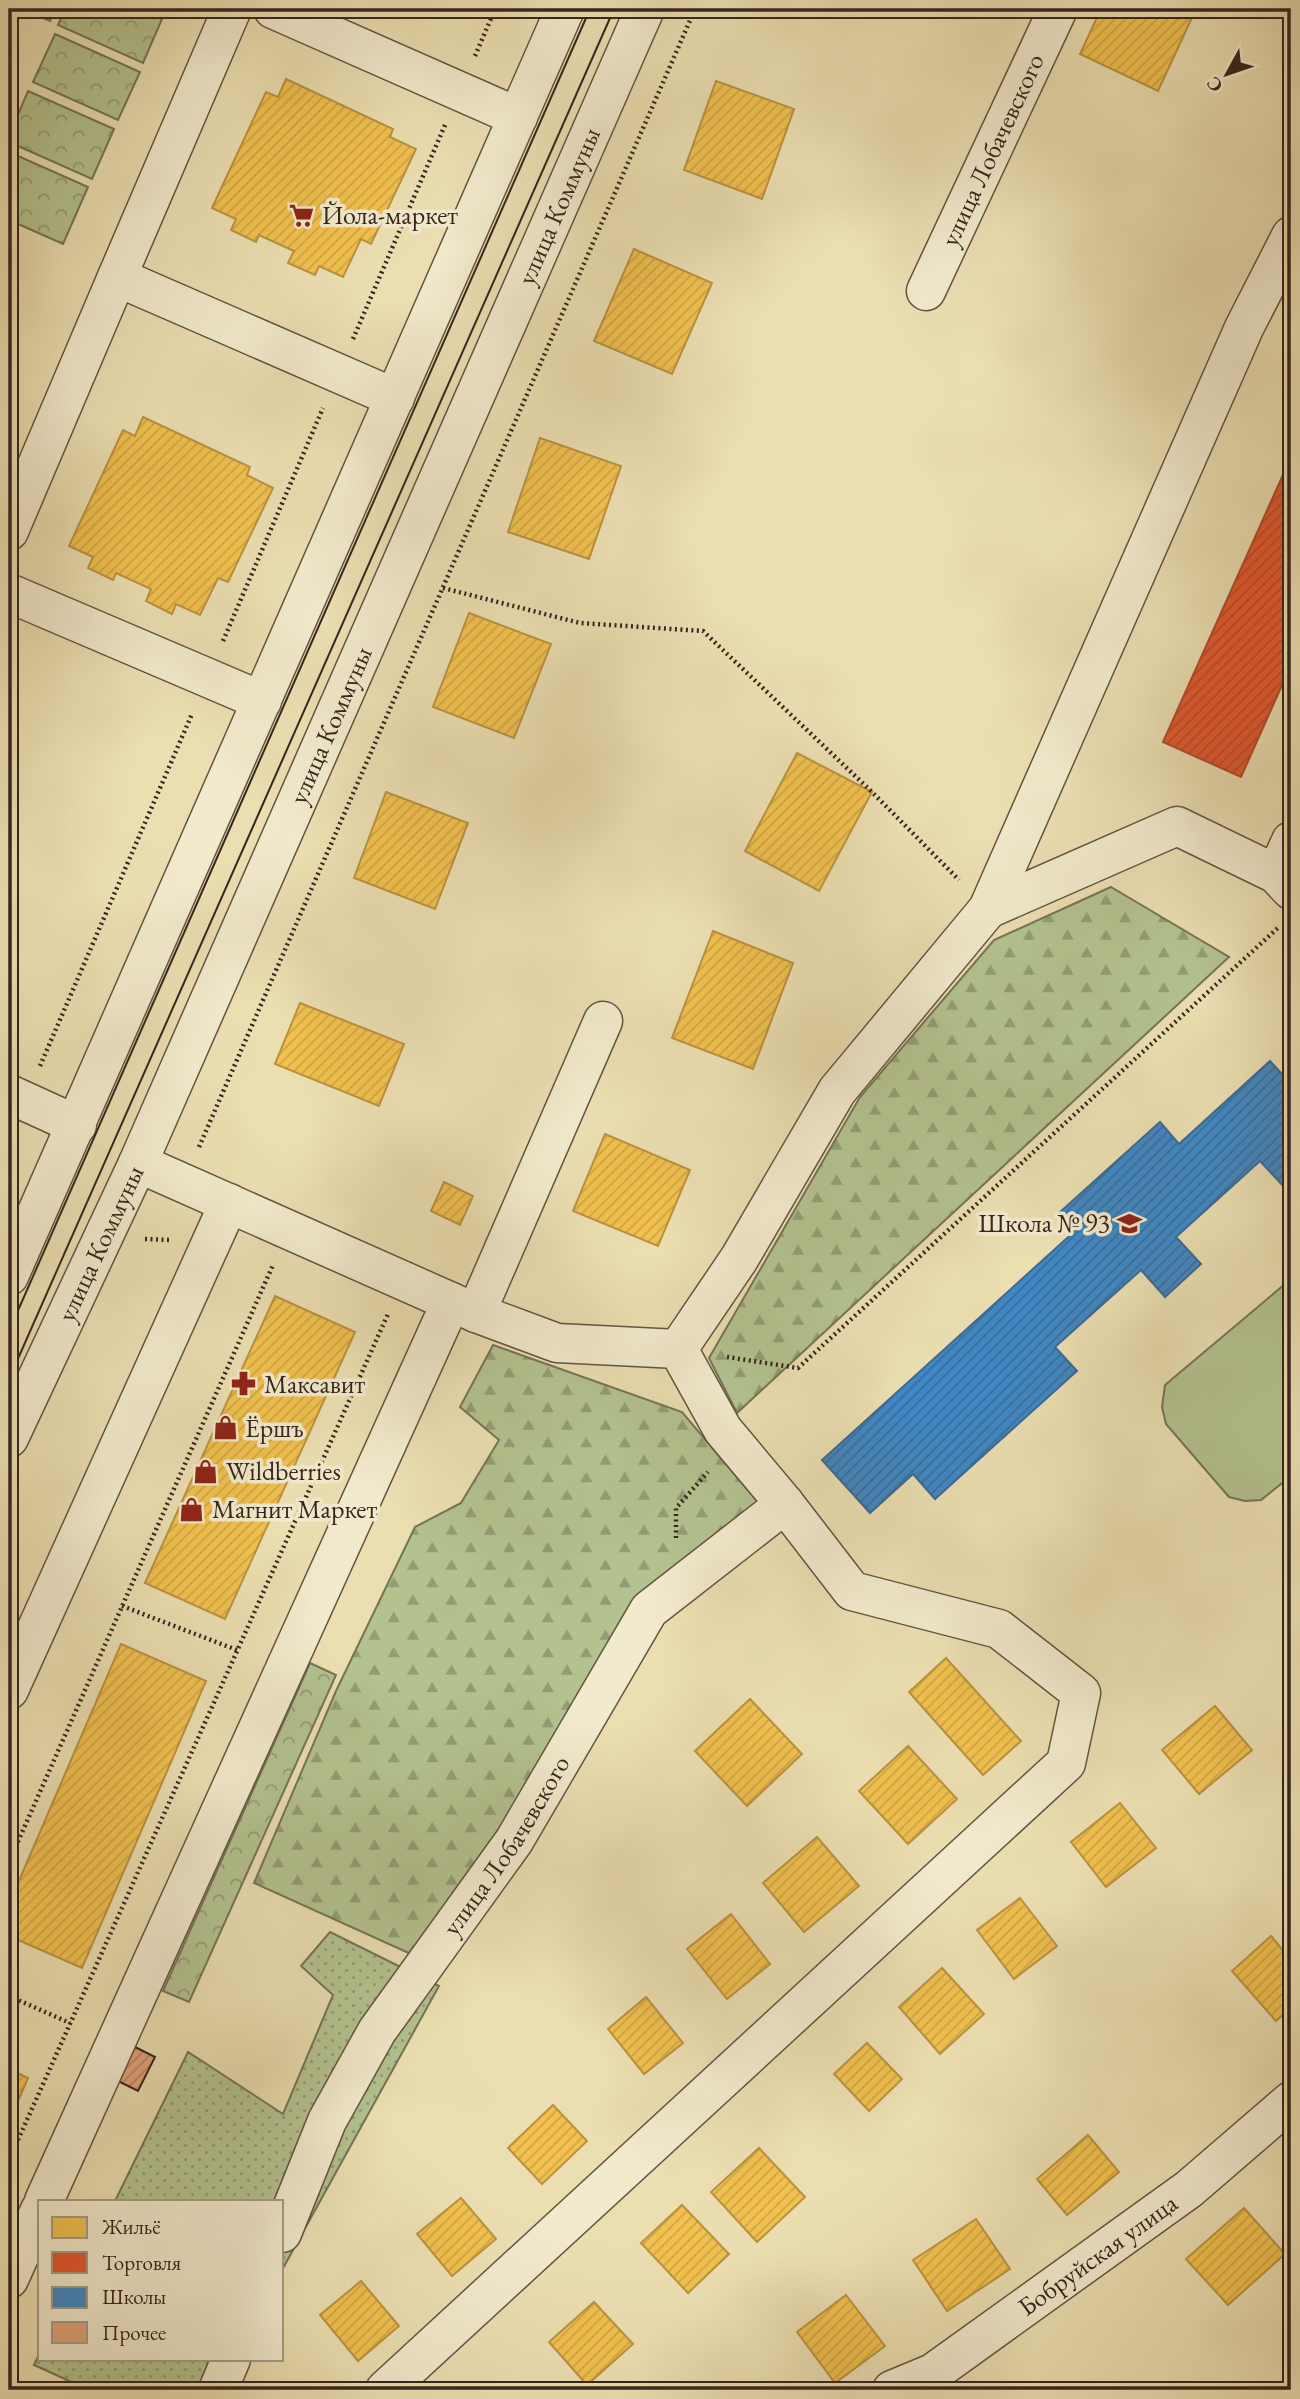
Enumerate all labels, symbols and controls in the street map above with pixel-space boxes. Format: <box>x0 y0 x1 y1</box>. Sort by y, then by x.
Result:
north arrow <box>1192 38 1262 108</box>
street label: улица Лобачевского <box>932 48 1052 252</box>
text: С <box>1200 71 1228 98</box>
street label: улица Коммуны <box>509 122 608 290</box>
place label: Йола-маркет <box>322 198 458 232</box>
supermarket icon: Йола-маркет <box>288 201 316 229</box>
street label: улица Коммуны <box>281 641 380 809</box>
street label: улица Коммуны <box>49 1160 152 1327</box>
place label: Школа № 93 <box>978 1206 1110 1240</box>
school or university icon: Школа № 93 <box>1116 1209 1144 1237</box>
place label: Максавит <box>264 1367 366 1401</box>
pharmacy icon: Максавит <box>230 1370 258 1398</box>
place label: Ёршъ <box>245 1411 304 1445</box>
shop icon: Ёршъ <box>211 1414 239 1442</box>
place label: Wildberries <box>226 1454 341 1488</box>
shop icon: Wildberries <box>192 1457 220 1485</box>
place label: Магнит Маркет <box>212 1492 377 1526</box>
shop icon: Магнит Маркет <box>178 1495 206 1523</box>
street label: улица Лобачевского <box>435 1749 577 1942</box>
street label: Бобруйская улица <box>1011 2186 1185 2324</box>
legend <box>38 2200 284 2360</box>
text: Жильё <box>101 2213 161 2240</box>
text: Торговля <box>102 2249 181 2276</box>
text: Школы <box>102 2283 166 2310</box>
text: Прочее <box>102 2319 166 2346</box>

